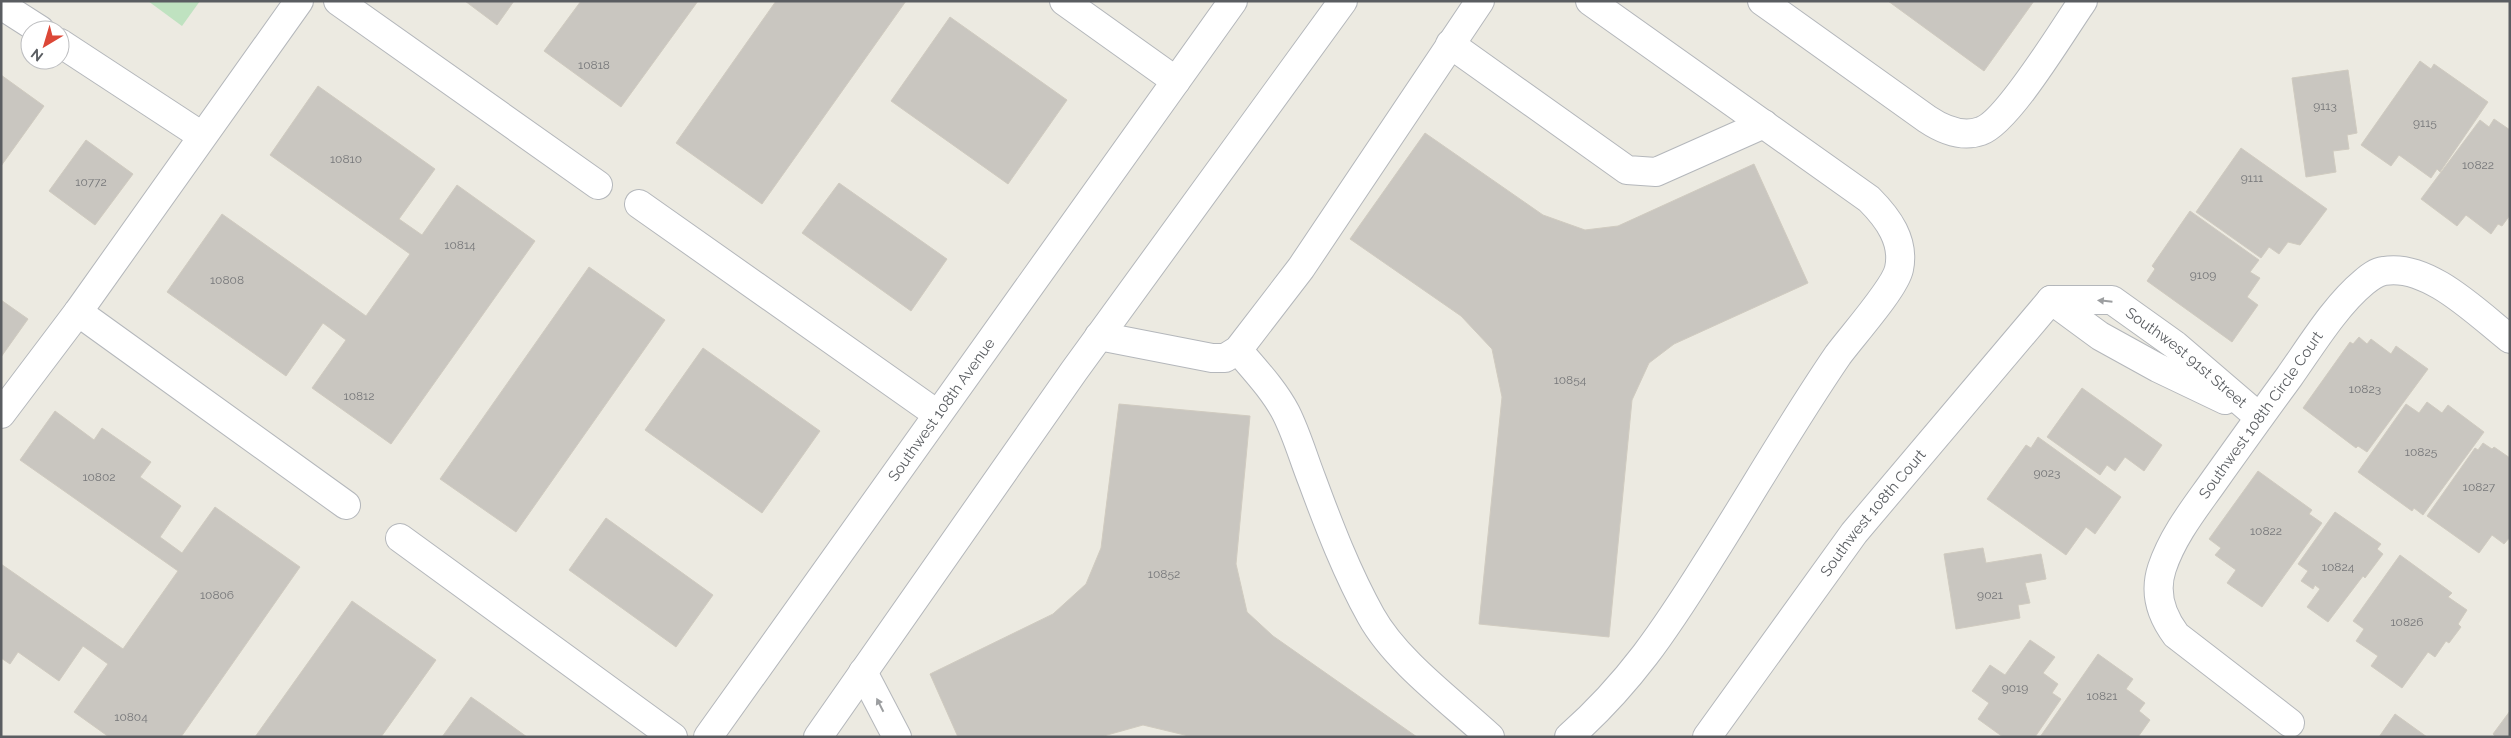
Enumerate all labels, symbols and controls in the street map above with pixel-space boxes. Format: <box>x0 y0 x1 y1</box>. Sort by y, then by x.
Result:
north arrow <box>20 20 70 70</box>
text: N <box>28 46 46 65</box>
house number: 10818 <box>578 58 610 72</box>
house number: 9113 <box>2313 99 2337 113</box>
house number: 9115 <box>2413 116 2437 130</box>
house number: 10810 <box>330 152 362 166</box>
house number: 10822 <box>2462 158 2494 172</box>
house number: 9111 <box>2241 171 2263 185</box>
house number: 10772 <box>75 175 107 189</box>
house number: 10814 <box>444 238 476 252</box>
house number: 9109 <box>2190 268 2216 282</box>
house number: 10808 <box>210 273 244 287</box>
one-way arrow <box>2097 297 2113 305</box>
street label: Southwest 91st Street <box>2122 304 2251 412</box>
street label: Southwest 108th Circle Court <box>2195 328 2327 502</box>
street label: Southwest 108th Avenue <box>884 334 999 485</box>
house number: 10854 <box>1554 373 1587 387</box>
house number: 10823 <box>2349 382 2381 396</box>
house number: 10812 <box>344 389 374 403</box>
house number: 10825 <box>2405 445 2438 459</box>
street label: Southwest 108th Court <box>1817 446 1930 580</box>
house number: 9023 <box>2033 466 2061 480</box>
house number: 10802 <box>82 470 116 484</box>
house number: 10827 <box>2463 480 2496 494</box>
house number: 10822 <box>2250 524 2282 538</box>
house number: 10824 <box>2322 560 2355 574</box>
house number: 10852 <box>1148 567 1180 581</box>
house number: 10806 <box>200 588 234 602</box>
house number: 9021 <box>1977 588 2003 602</box>
house number: 10826 <box>2390 615 2424 629</box>
house number: 9019 <box>2002 681 2028 695</box>
house number: 10821 <box>2087 689 2117 703</box>
one-way arrow <box>876 697 884 712</box>
house number: 10804 <box>114 710 148 724</box>

